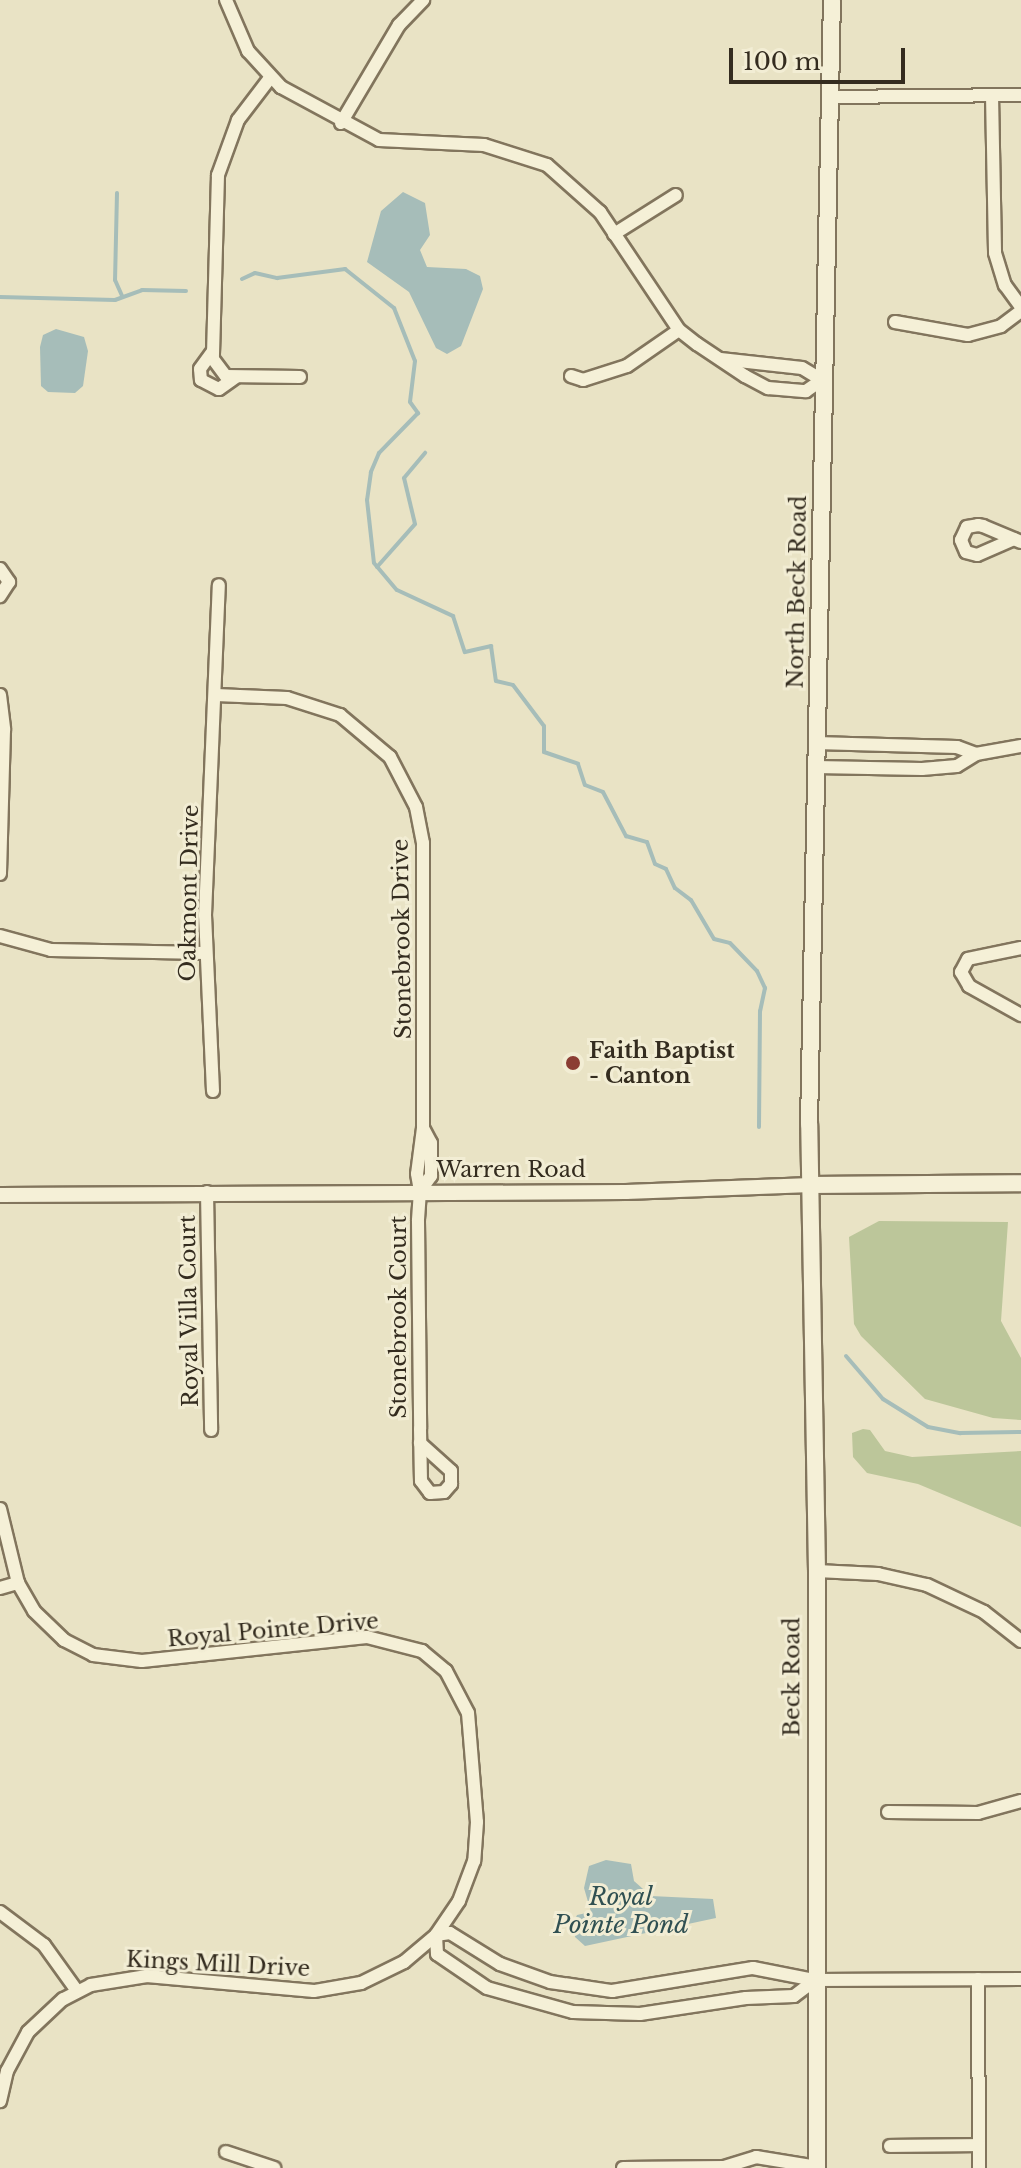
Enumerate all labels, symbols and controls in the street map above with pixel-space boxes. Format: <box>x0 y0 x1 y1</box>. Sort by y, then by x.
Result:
scale bar <box>733 32 909 82</box>
text: 100 m <box>743 47 821 76</box>
street label: North Beck Road <box>782 495 812 689</box>
street label: Oakmont Drive <box>174 804 204 982</box>
street label: Stonebrook Drive <box>387 838 417 1040</box>
place label: Faith Baptist - Canton <box>589 1037 735 1088</box>
marker: Faith Baptist - Canton <box>564 1054 582 1072</box>
street label: Warren Road <box>436 1157 586 1183</box>
street label: Royal Villa Court <box>174 1214 204 1408</box>
street label: Stonebrook Court <box>386 1215 412 1419</box>
street label: Royal Pointe Drive <box>166 1608 380 1652</box>
street label: Beck Road <box>779 1617 805 1737</box>
water label: Royal Pointe Pond <box>553 1883 689 1939</box>
street label: Kings Mill Drive <box>125 1946 311 1982</box>

